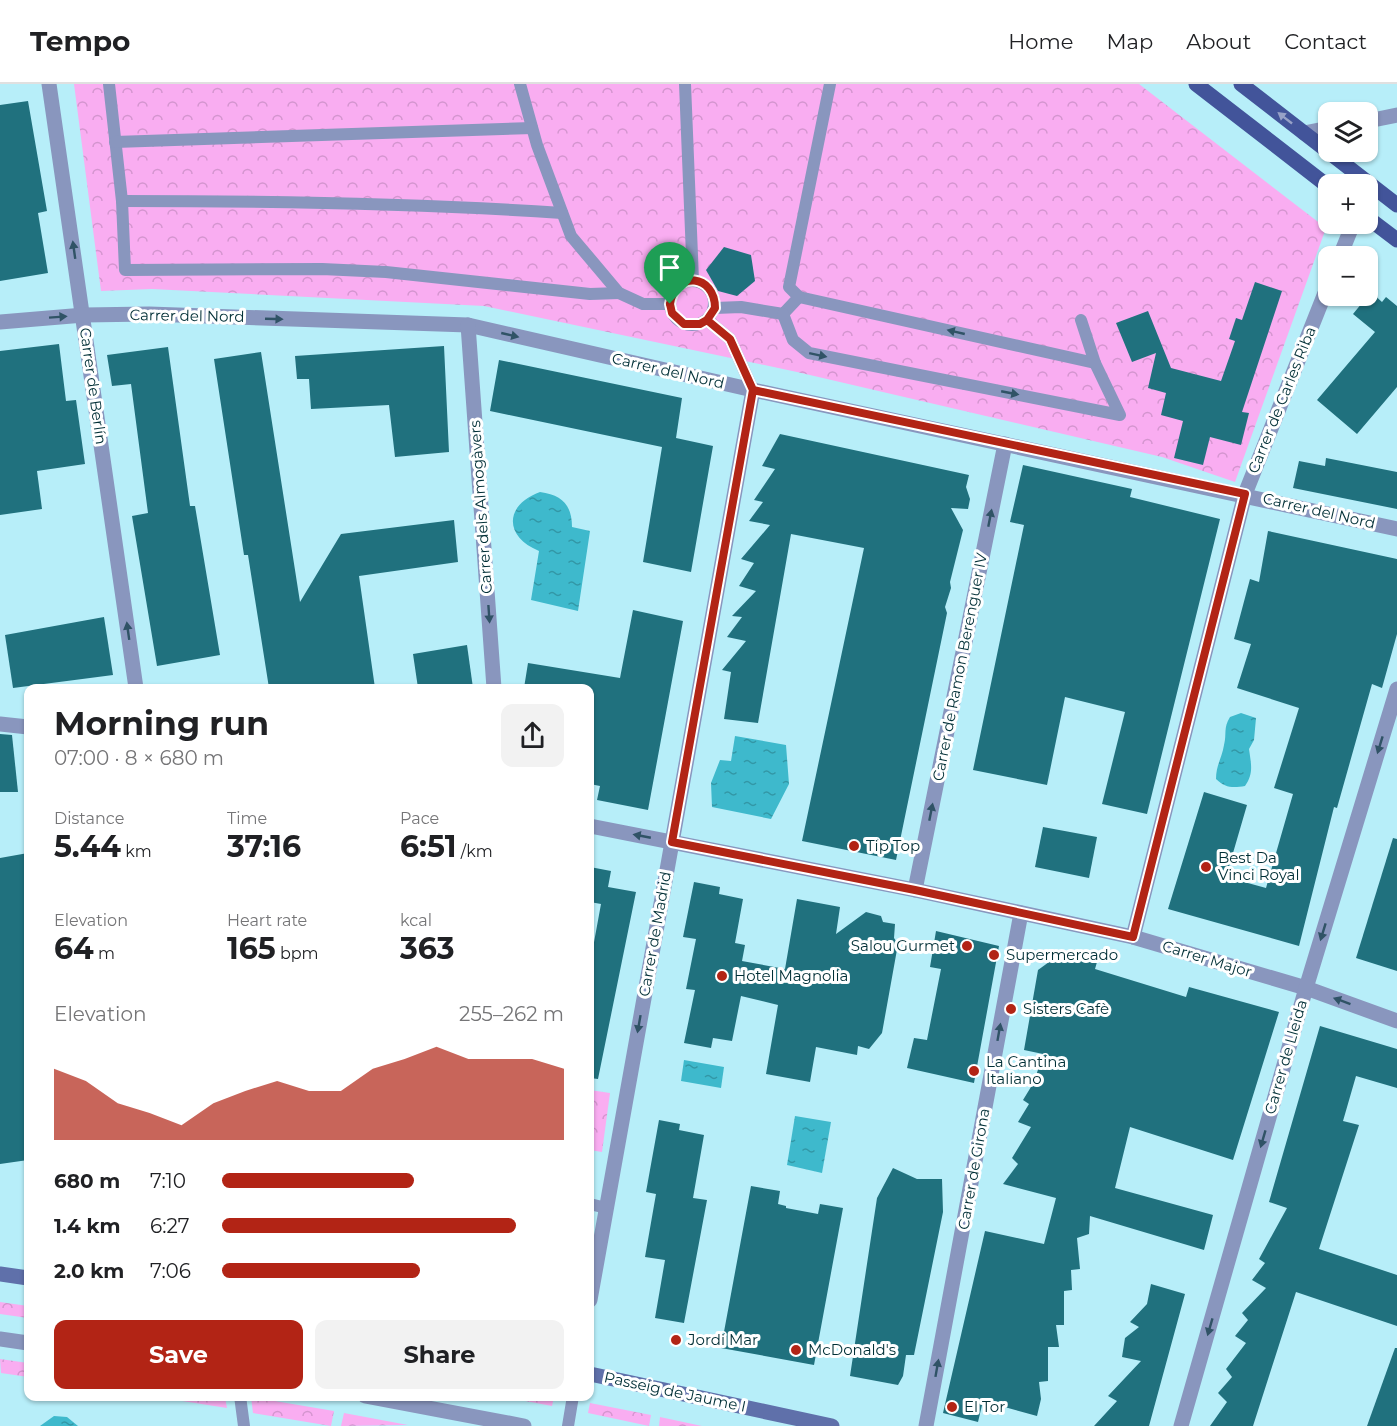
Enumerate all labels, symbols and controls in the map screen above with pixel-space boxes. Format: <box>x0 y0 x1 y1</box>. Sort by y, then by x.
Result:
text: Tempo <box>30 24 130 58</box>
text: Home <box>1008 29 1073 54</box>
text: Map <box>1106 29 1153 54</box>
text: About <box>1186 29 1251 54</box>
text: Contact <box>1284 29 1367 54</box>
map controls <box>1318 102 1378 306</box>
button: layers <box>1318 102 1378 162</box>
one-way arrow <box>1277 112 1292 124</box>
button: + <box>1318 174 1378 234</box>
one-way arrow <box>69 241 78 260</box>
pin <box>644 242 695 304</box>
button: − <box>1318 246 1378 306</box>
icon: arrive <box>653 251 686 284</box>
street label: Carrer del Nord <box>129 305 245 326</box>
one-way arrow <box>49 313 68 322</box>
one-way arrow <box>265 314 284 323</box>
street label: Carrer de Carles Riba <box>1243 324 1320 476</box>
street label: Carrer de Berlín <box>76 326 111 446</box>
one-way arrow <box>947 327 965 337</box>
one-way arrow <box>501 330 519 340</box>
street label: Carrer del Nord <box>610 348 726 393</box>
one-way arrow <box>809 351 828 360</box>
one-way arrow <box>1000 389 1019 398</box>
street label: Carrer dels Almogàvers <box>465 420 496 594</box>
street label: Carrer del Nord <box>1261 488 1377 533</box>
one-way arrow <box>986 508 996 527</box>
street label: Carrer de Ramon Berenguer IV <box>928 551 991 782</box>
one-way arrow <box>484 604 494 623</box>
one-way arrow <box>123 621 132 640</box>
text: Morning run <box>54 703 269 743</box>
button: share <box>501 704 564 767</box>
one-way arrow <box>1375 736 1384 754</box>
text: 07:00 · 8 × 680 m <box>54 746 224 770</box>
one-way arrow <box>927 802 936 821</box>
text: Distance <box>54 809 124 828</box>
text: Time <box>227 809 267 828</box>
text: Pace <box>400 809 439 828</box>
text: 5.44 <box>54 828 121 865</box>
text: 37:16 <box>227 828 301 865</box>
text: 6:51 <box>400 828 457 865</box>
one-way arrow <box>632 831 651 840</box>
place label: Tip Top <box>866 836 920 855</box>
marker: Tip Top <box>847 839 861 853</box>
text: km <box>121 842 152 861</box>
text: /km <box>457 842 493 861</box>
place label: Best Da Vinci Royal <box>1218 848 1299 884</box>
marker: Best Da Vinci Royal <box>1199 860 1213 874</box>
street label: Carrer de Madrid <box>634 870 675 998</box>
text: Elevation <box>54 911 128 930</box>
text: Heart rate <box>227 911 307 930</box>
text: kcal <box>400 911 432 930</box>
one-way arrow <box>1318 923 1327 941</box>
text: 64 <box>54 930 94 967</box>
text: 165 <box>227 930 276 967</box>
text: 363 <box>400 930 455 967</box>
place label: Salou Gurmet <box>851 936 955 955</box>
street label: Carrer Major <box>1160 936 1254 981</box>
marker: Salou Gurmet <box>960 939 974 953</box>
text: m <box>94 944 115 963</box>
text: bpm <box>276 944 319 963</box>
place label: Supermercado <box>1006 945 1118 964</box>
marker: Supermercado <box>987 948 1001 962</box>
place label: Hotel Magnolia <box>734 966 848 985</box>
marker: Hotel Magnolia <box>715 969 729 983</box>
one-way arrow <box>1333 996 1351 1006</box>
street label: Carrer de Lleida <box>1260 997 1311 1116</box>
place label: Sisters Cafè <box>1023 999 1109 1018</box>
text: Elevation <box>54 1002 146 1026</box>
text: 255–262 m <box>459 1002 564 1026</box>
marker: Sisters Cafè <box>1004 1002 1018 1016</box>
one-way arrow <box>634 1014 643 1033</box>
one-way arrow <box>995 1022 1004 1041</box>
place label: La Cantina Italiano <box>986 1052 1066 1088</box>
marker: La Cantina Italiano <box>967 1064 981 1078</box>
street label: Carrer de Girona <box>953 1107 994 1231</box>
one-way arrow <box>1258 1130 1267 1148</box>
text: 680 m <box>54 1169 120 1193</box>
text: 7:10 <box>150 1169 186 1193</box>
text: 1.4 km <box>54 1214 121 1238</box>
text: 6:27 <box>150 1214 190 1238</box>
text: 2.0 km <box>54 1259 124 1283</box>
text: 7:06 <box>150 1259 191 1283</box>
one-way arrow <box>1204 1318 1214 1336</box>
button: Save <box>54 1320 303 1389</box>
button: Share <box>315 1320 564 1389</box>
place label: Jordi Mar <box>687 1330 758 1349</box>
marker: Jordi Mar <box>669 1333 683 1347</box>
place label: McDonald's <box>808 1340 896 1359</box>
marker: McDonald's <box>789 1343 803 1357</box>
one-way arrow <box>933 1359 942 1378</box>
street label: Passeig de Jaume I <box>603 1367 748 1416</box>
place label: El Tor <box>964 1397 1005 1416</box>
marker: El Tor <box>945 1400 959 1414</box>

